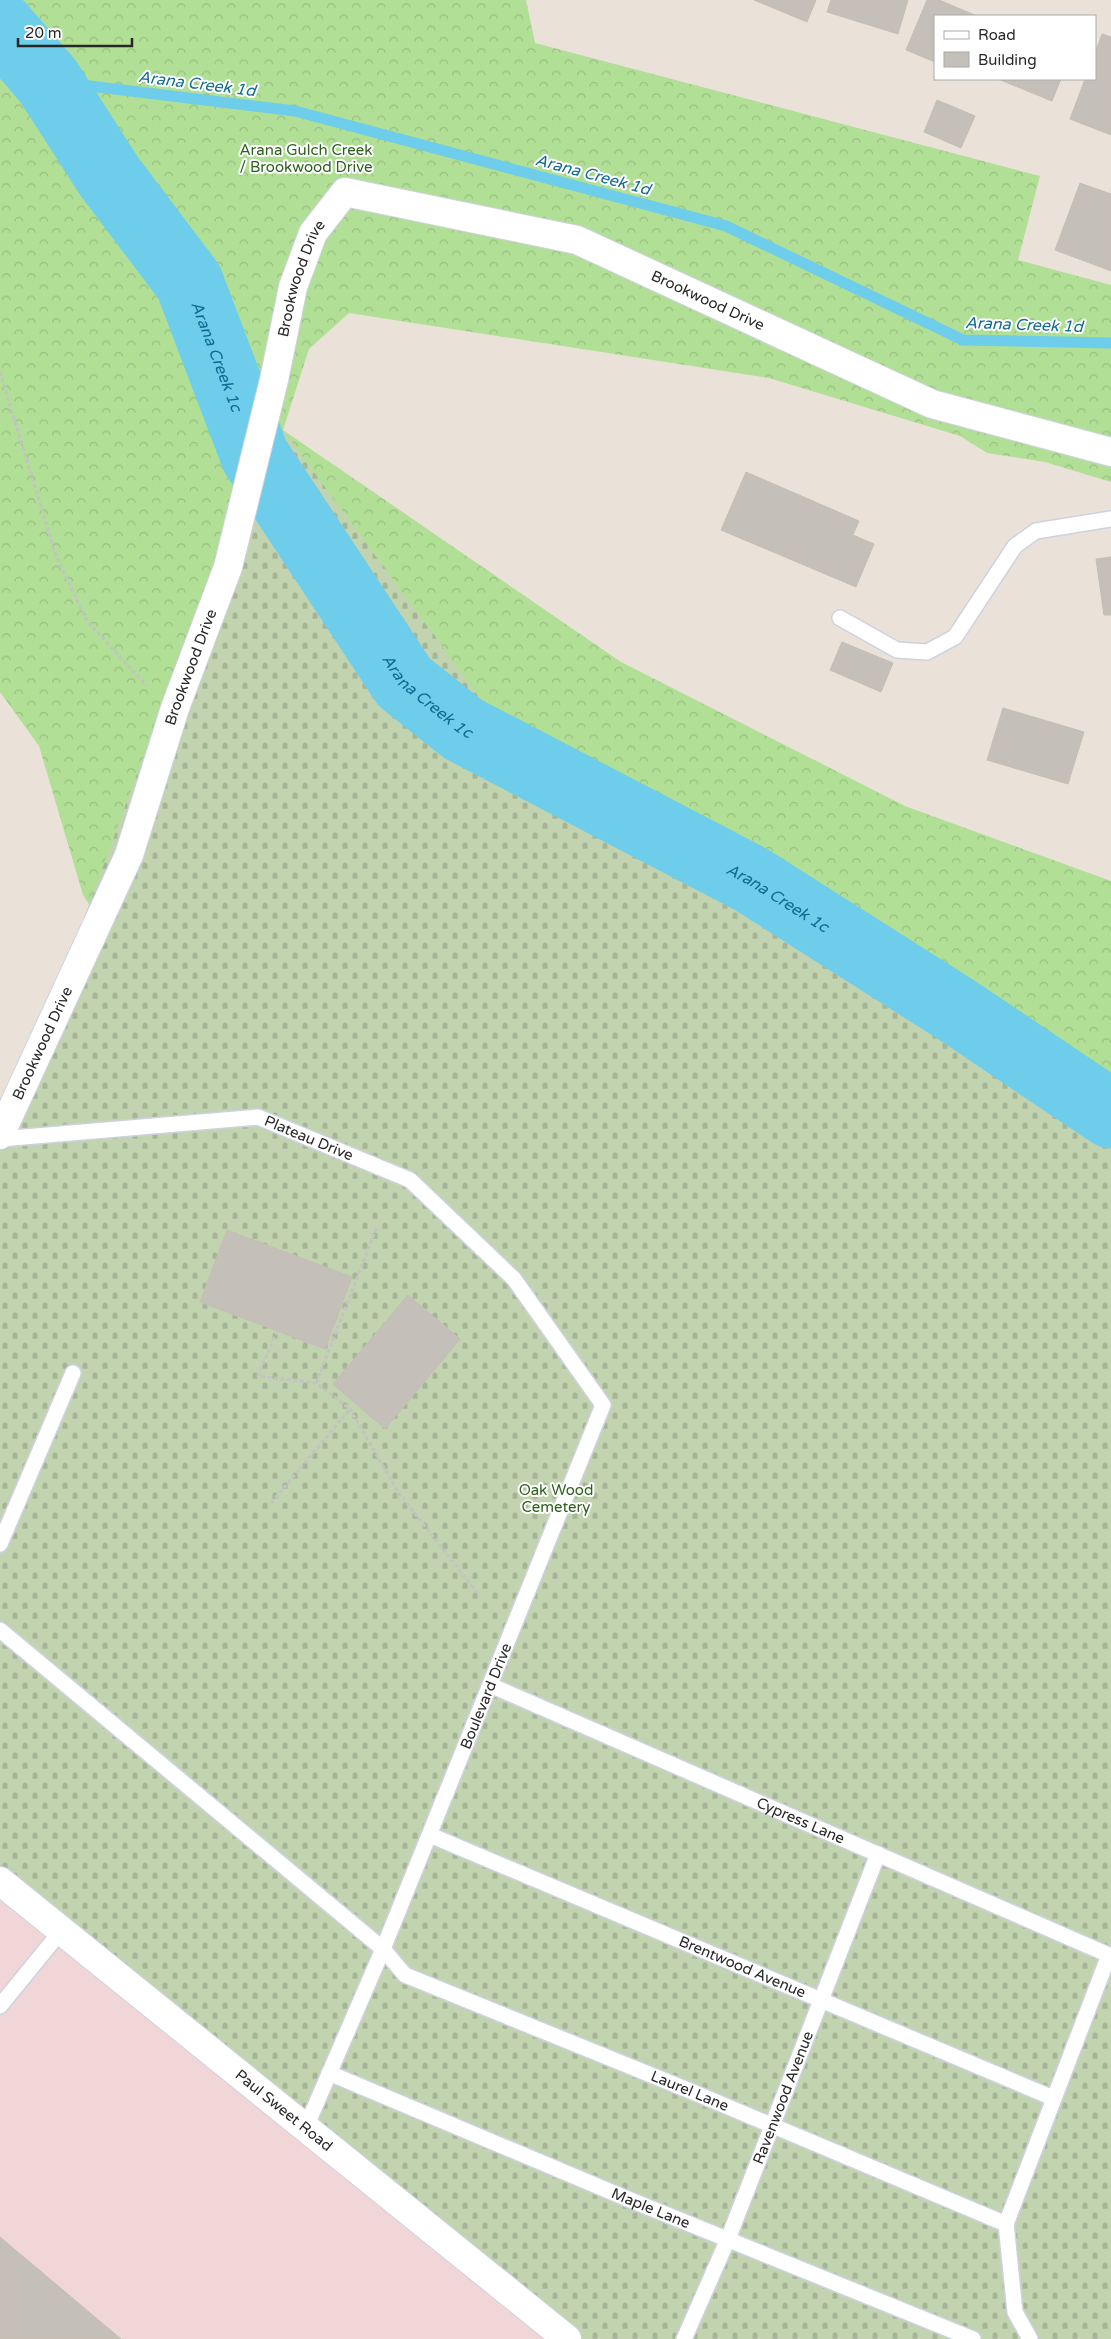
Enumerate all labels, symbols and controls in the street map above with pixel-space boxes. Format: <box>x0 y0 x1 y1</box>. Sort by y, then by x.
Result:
scale bar <box>18 15 131 47</box>
legend <box>934 15 1096 80</box>
text: 20 m <box>25 24 62 42</box>
text: Road <box>978 26 1016 44</box>
text: Building <box>978 51 1037 69</box>
water label: Arana Creek 1d <box>137 67 258 101</box>
park label: Arana Gulch Creek / Brookwood Drive <box>239 141 373 176</box>
water label: Arana Creek 1d <box>533 150 654 200</box>
street label: Brookwood Drive <box>274 216 329 339</box>
street label: Brookwood Drive <box>648 267 767 334</box>
water label: Arana Creek 1c <box>186 299 247 416</box>
water label: Arana Creek 1d <box>965 313 1085 337</box>
street label: Brookwood Drive <box>161 607 220 728</box>
water label: Arana Creek 1c <box>377 651 477 744</box>
water label: Arana Creek 1c <box>723 859 833 938</box>
street label: Brookwood Drive <box>8 984 76 1103</box>
street label: Plateau Drive <box>262 1112 356 1165</box>
park label: Oak Wood Cemetery <box>519 1481 593 1516</box>
street label: Boulevard Drive <box>457 1640 515 1752</box>
street label: Cypress Lane <box>754 1793 848 1848</box>
street label: Brentwood Avenue <box>676 1932 809 2002</box>
street label: Ravenwood Avenue <box>749 2028 817 2167</box>
street label: Paul Sweet Road <box>232 2066 336 2155</box>
street label: Laurel Lane <box>648 2067 731 2115</box>
street label: Maple Lane <box>609 2184 693 2232</box>

